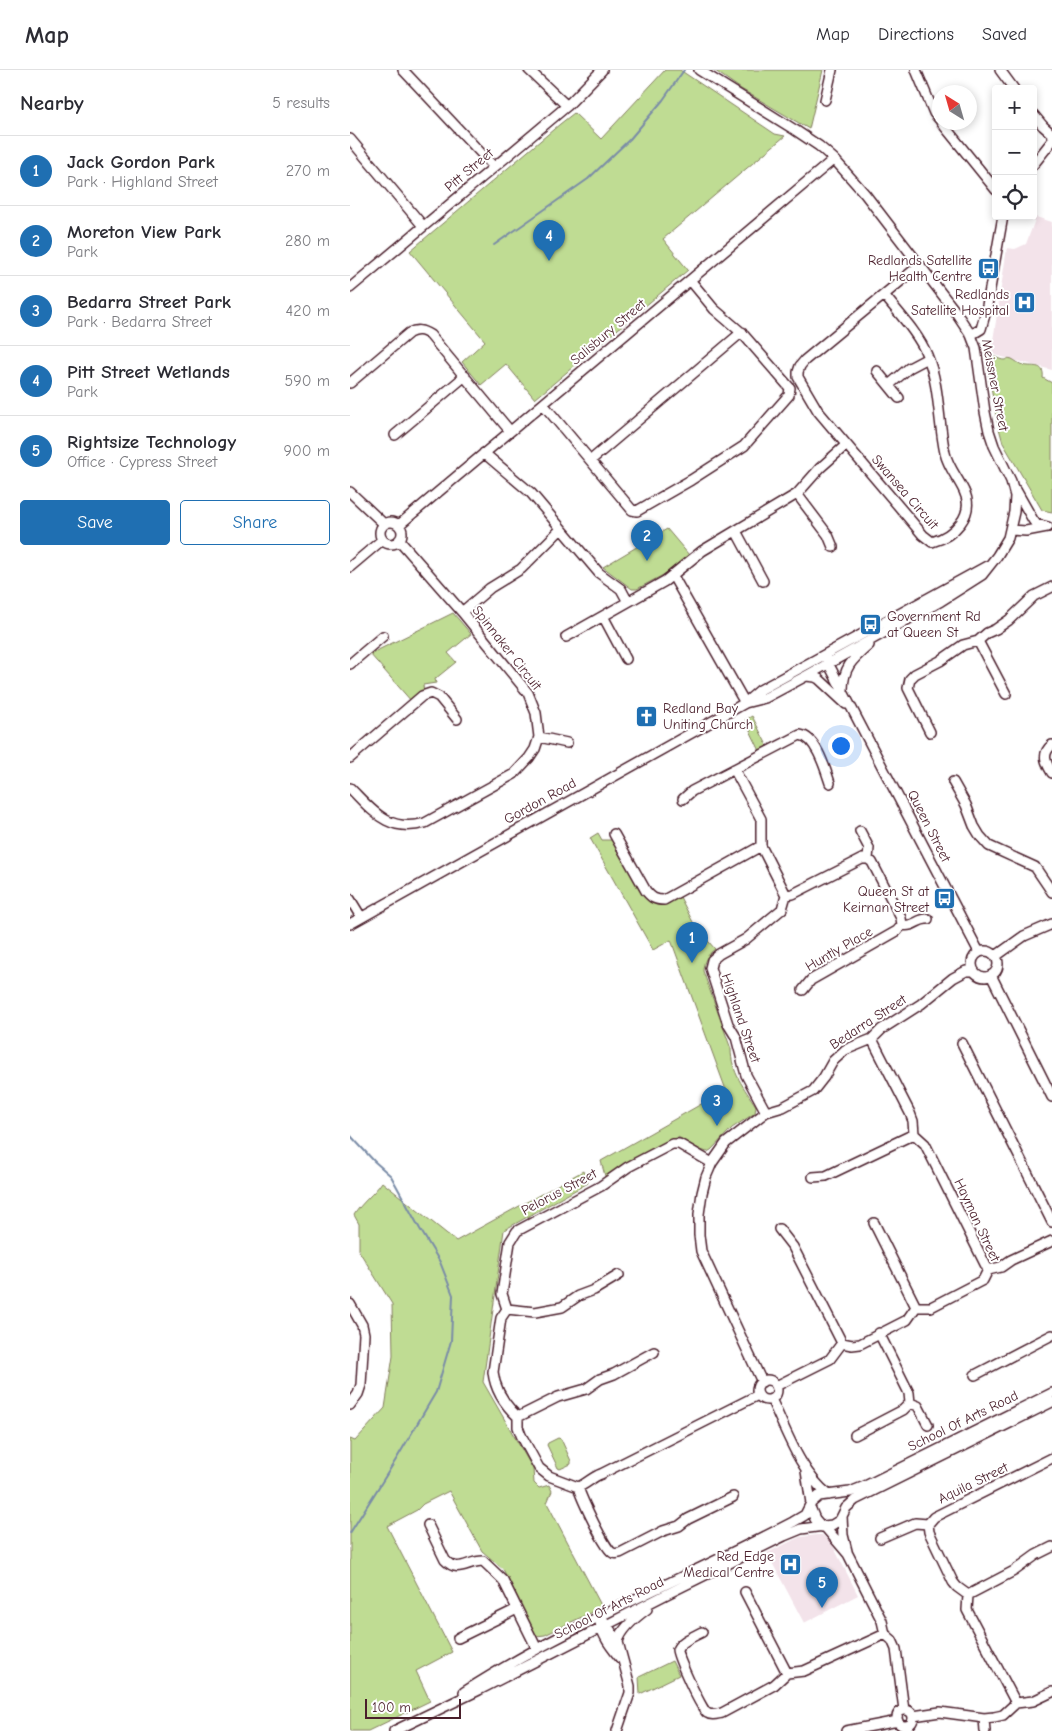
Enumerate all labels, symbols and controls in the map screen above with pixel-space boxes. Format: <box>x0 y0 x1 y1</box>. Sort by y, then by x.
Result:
text: Map <box>25 21 69 49</box>
text: Map <box>816 24 850 45</box>
text: Directions <box>878 24 954 45</box>
text: Saved <box>982 24 1027 45</box>
north arrow <box>932 85 977 130</box>
map controls <box>992 85 1037 220</box>
button: + <box>992 85 1037 130</box>
text: Nearby <box>20 91 84 115</box>
text: 5 results <box>272 94 330 112</box>
button: − <box>992 130 1037 175</box>
street label: Pitt Street <box>441 144 498 195</box>
text: Jack Gordon Park <box>67 151 215 173</box>
text: 1 <box>33 162 39 180</box>
text: 270 m <box>286 162 330 180</box>
text: Park · Highland Street <box>67 173 218 191</box>
button: locate <box>992 175 1037 220</box>
pin: 4 <box>533 220 565 261</box>
text: Moreton View Park <box>67 221 221 243</box>
text: 2 <box>32 232 40 250</box>
text: 280 m <box>285 232 330 250</box>
text: Park <box>67 243 98 261</box>
place label: Redlands Satellite Health Centre <box>868 252 972 285</box>
bus stop icon: Redlands Satellite Health Centre <box>976 256 1000 280</box>
place label: Redlands Satellite Hospital <box>911 286 1009 319</box>
hospital icon: Redlands Satellite Hospital <box>1013 290 1037 314</box>
text: Bedarra Street Park <box>67 291 231 313</box>
street label: Salisbury Street <box>567 295 650 368</box>
text: 3 <box>32 302 40 320</box>
text: 420 m <box>286 302 330 320</box>
text: Park · Bedarra Street <box>67 313 212 331</box>
street label: Meissner Street <box>978 337 1012 434</box>
text: Pitt Street Wetlands <box>67 361 230 383</box>
text: 4 <box>32 372 40 390</box>
text: 590 m <box>285 372 330 390</box>
text: Park <box>67 383 98 401</box>
text: Rightsize Technology <box>67 431 236 453</box>
text: 5 <box>32 442 40 460</box>
text: 900 m <box>283 442 330 460</box>
street label: Swansea Circuit <box>868 451 943 534</box>
text: Office · Cypress Street <box>67 453 217 471</box>
button: Save <box>20 500 170 545</box>
button: Share <box>180 500 330 545</box>
pin: 2 <box>631 520 663 561</box>
street label: Spinnaker Circuit <box>469 602 546 695</box>
place label: Government Rd at Queen St <box>887 608 981 641</box>
bus stop icon: Government Rd at Queen St <box>859 612 883 636</box>
place label: Redland Bay Uniting Church <box>663 700 753 733</box>
church icon: Redland Bay Uniting Church <box>635 704 659 728</box>
your location <box>828 733 854 759</box>
street label: Gordon Road <box>501 774 579 828</box>
street label: Queen Street <box>904 787 955 866</box>
place label: Queen St at Keirnan Street <box>843 883 930 916</box>
bus stop icon: Queen St at Keirnan Street <box>933 887 957 911</box>
pin: 1 <box>676 922 708 963</box>
street label: Huntly Place <box>802 923 876 975</box>
street label: Highland Street <box>718 971 765 1066</box>
street label: Bedarra Street <box>826 990 910 1053</box>
pin: 3 <box>701 1085 733 1126</box>
street label: Pelorus Street <box>518 1165 601 1219</box>
street label: Hayman Street <box>950 1176 1004 1265</box>
street label: School Of Arts Road <box>905 1387 1021 1455</box>
street label: Aquila Street <box>935 1458 1012 1507</box>
place label: Red Edge Medical Centre <box>683 1548 774 1581</box>
hospital icon: Red Edge Medical Centre <box>778 1552 802 1576</box>
pin: 5 <box>806 1567 838 1608</box>
street label: School Of Arts Road <box>551 1573 667 1643</box>
scale bar <box>365 1696 461 1719</box>
text: 100 m <box>372 1699 411 1716</box>

